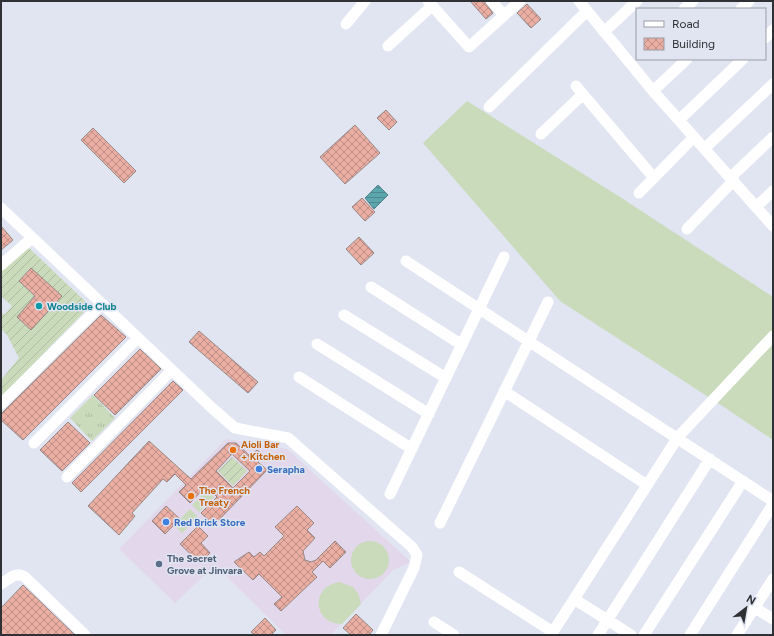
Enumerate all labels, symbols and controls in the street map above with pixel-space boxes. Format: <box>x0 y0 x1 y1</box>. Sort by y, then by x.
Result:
legend <box>636 8 766 60</box>
text: Road <box>672 17 700 31</box>
text: Building <box>672 37 715 51</box>
place label: Woodside Club <box>47 300 117 313</box>
marker: Woodside Club <box>34 301 44 311</box>
place label: Aioli Bar + Kitchen <box>241 438 286 463</box>
marker: Aioli Bar + Kitchen <box>228 445 238 455</box>
place label: Serapha <box>267 463 305 476</box>
marker: Serapha <box>254 464 264 474</box>
place label: The French Treaty <box>199 484 250 509</box>
marker: The French Treaty <box>186 491 196 501</box>
place label: Red Brick Store <box>174 516 246 529</box>
marker: Red Brick Store <box>161 517 171 527</box>
place label: The Secret Grove at Jinvara <box>167 552 242 577</box>
marker: The Secret Grove at Jinvara <box>154 559 164 569</box>
north arrow <box>726 588 766 628</box>
text: N <box>744 592 758 608</box>

